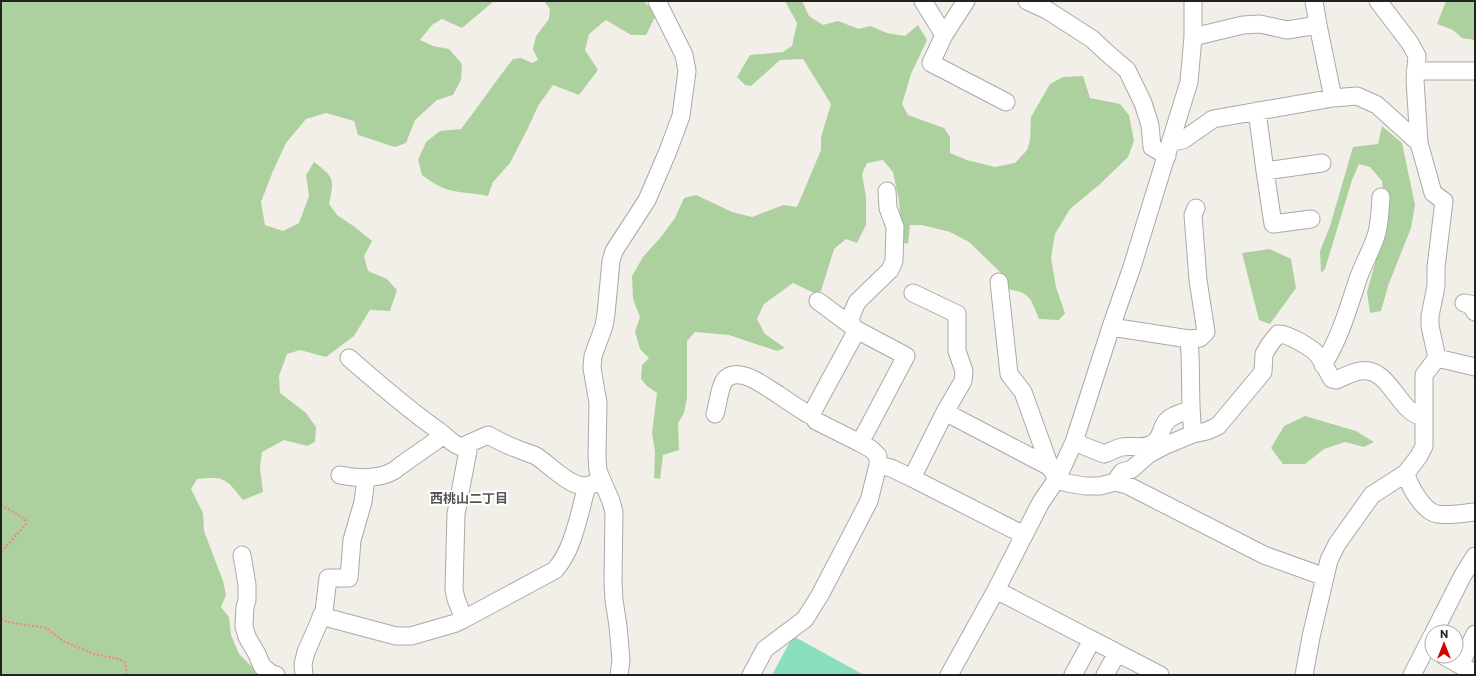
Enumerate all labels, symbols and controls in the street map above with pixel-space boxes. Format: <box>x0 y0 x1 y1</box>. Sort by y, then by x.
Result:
district label: 西桃山二丁目 <box>430 490 508 506</box>
north arrow <box>1424 624 1464 664</box>
text: N <box>1440 627 1448 640</box>

